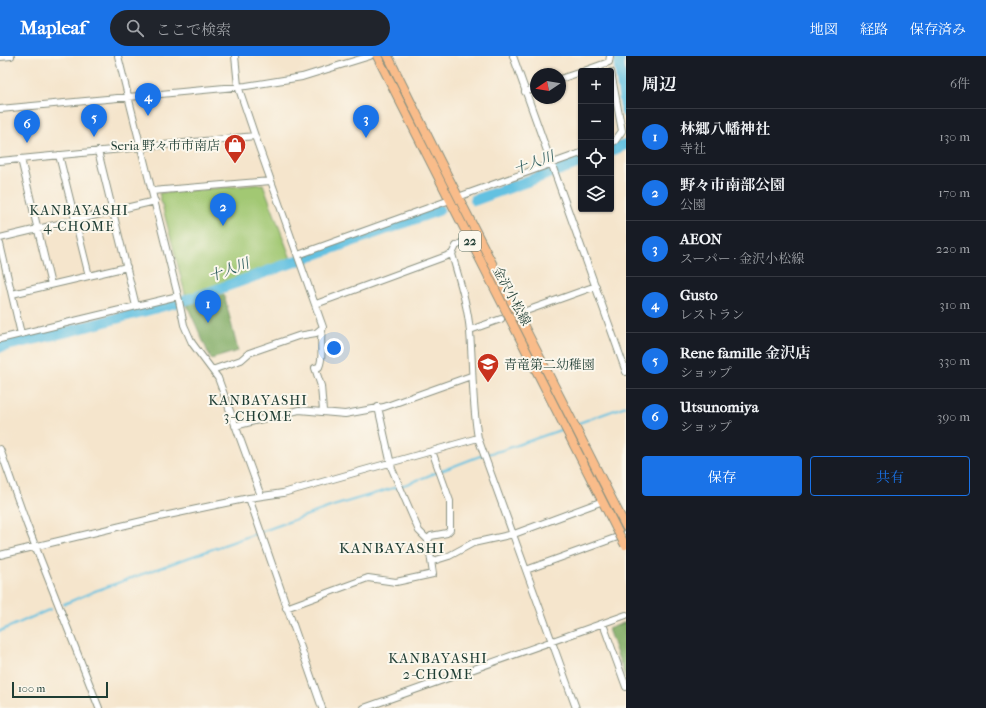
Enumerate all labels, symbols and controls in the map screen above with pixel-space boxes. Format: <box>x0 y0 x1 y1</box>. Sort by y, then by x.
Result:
search box <box>110 10 390 46</box>
text: Mapleaf <box>20 17 86 39</box>
icon: search <box>124 17 146 39</box>
text: ここで検索 <box>156 21 231 39</box>
text: 地図 <box>810 21 838 38</box>
text: 経路 <box>860 21 888 38</box>
text: 保存済み <box>910 21 966 38</box>
north arrow <box>530 68 566 104</box>
map controls <box>578 68 614 212</box>
button: + <box>578 68 614 104</box>
text: 周辺 <box>642 74 676 94</box>
text: 6件 <box>950 76 970 91</box>
pin: 4 <box>135 83 161 116</box>
pin: 5 <box>81 104 107 137</box>
button: − <box>578 104 614 140</box>
pin: 3 <box>353 105 379 138</box>
pin: 6 <box>14 110 40 143</box>
text: 林郷八幡神社 <box>680 120 770 138</box>
text: 1 <box>653 129 657 144</box>
text: 130 m <box>939 129 970 144</box>
shop icon: Seria 野々市市南店 <box>222 132 248 165</box>
place label: Seria 野々市市南店 <box>111 138 220 153</box>
button: locate <box>578 140 614 176</box>
text: 寺社 <box>680 141 706 156</box>
water label: 十人川 <box>511 147 559 178</box>
button: layers <box>578 176 614 212</box>
text: 野々市南部公園 <box>680 176 785 194</box>
text: 2 <box>652 185 658 200</box>
text: 170 m <box>938 185 970 200</box>
pin: 2 <box>210 193 236 226</box>
text: 公園 <box>680 197 706 212</box>
district label: KANBAYASHI 4-CHOME <box>29 202 129 235</box>
text: AEON <box>680 230 722 248</box>
road number: 22 <box>459 231 481 251</box>
text: 3 <box>652 241 658 256</box>
text: 220 m <box>936 241 970 256</box>
text: スーパー · 金沢小松線 <box>680 251 804 266</box>
water label: 十人川 <box>206 254 254 285</box>
street label: 金沢小松線 <box>490 264 534 328</box>
text: Gusto <box>680 286 718 304</box>
pin: 1 <box>195 290 221 323</box>
text: 4 <box>651 297 659 312</box>
text: 310 m <box>939 297 970 312</box>
text: レストラン <box>680 307 745 322</box>
your location <box>324 338 344 358</box>
text: Rene famille 金沢店 <box>680 344 810 362</box>
school or university icon: 青竜第二幼稚園 <box>475 351 501 384</box>
text: 5 <box>652 353 658 368</box>
text: 330 m <box>939 353 970 368</box>
place label: 青竜第二幼稚園 <box>504 357 595 372</box>
text: ショップ <box>680 365 732 380</box>
district label: KANBAYASHI 3-CHOME <box>208 392 308 425</box>
text: Utsunomiya <box>680 398 759 416</box>
text: 6 <box>651 409 659 424</box>
text: 390 m <box>937 409 970 424</box>
text: ショップ <box>680 419 732 434</box>
button: 保存 <box>642 456 802 496</box>
button: 共有 <box>810 456 970 496</box>
district label: KANBAYASHI <box>339 539 445 557</box>
district label: KANBAYASHI 2-CHOME <box>388 650 488 683</box>
scale bar <box>12 680 108 699</box>
text: 100 m <box>18 682 46 695</box>

